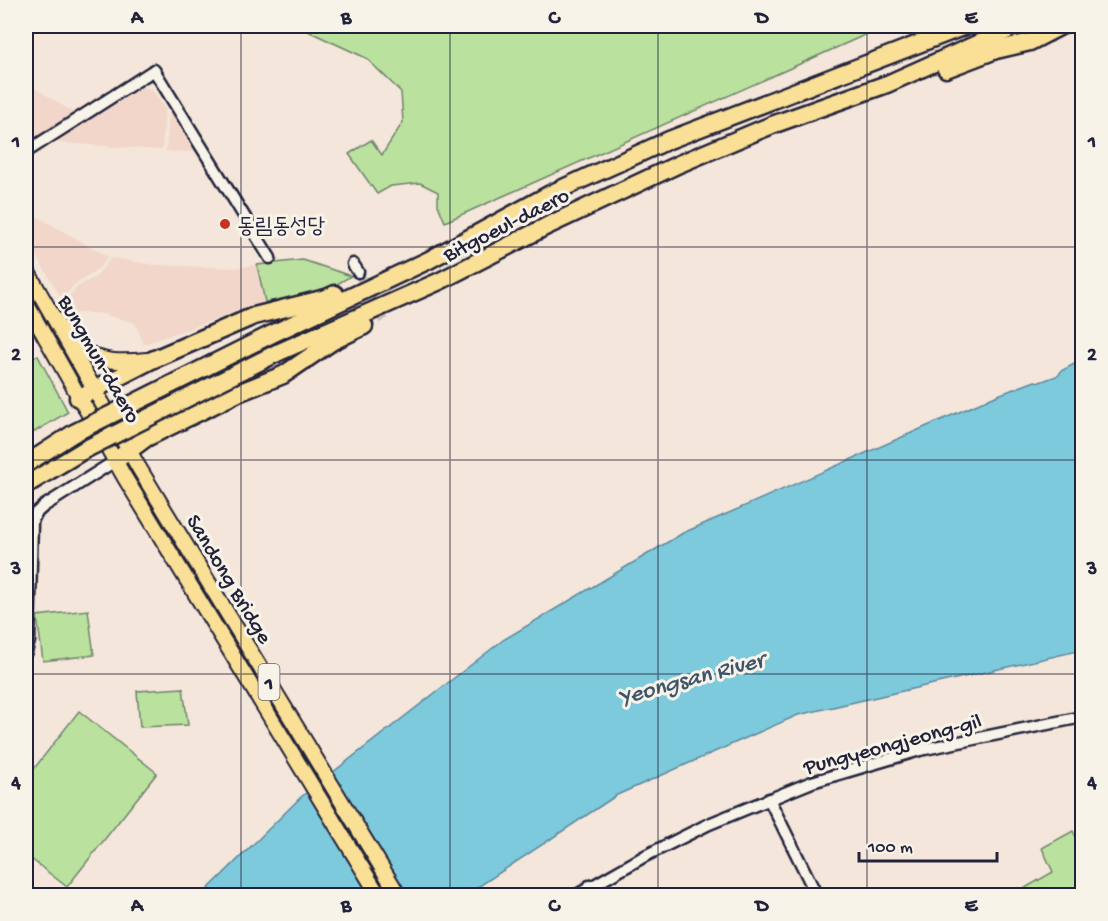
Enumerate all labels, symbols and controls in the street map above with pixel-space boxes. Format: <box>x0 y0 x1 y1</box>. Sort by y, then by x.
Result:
text: A <box>130 8 145 31</box>
text: B <box>340 8 352 31</box>
text: C <box>548 8 562 31</box>
text: D <box>753 8 769 31</box>
text: E <box>965 8 979 31</box>
text: 1 <box>11 132 20 155</box>
text: 1 <box>1087 132 1096 155</box>
street label: Bitgoeul-daero <box>439 184 574 270</box>
place label: 동림동성당 <box>237 215 326 241</box>
marker: 동림동성당 <box>218 217 232 231</box>
street label: Bungmun-daero <box>50 290 145 429</box>
text: 2 <box>11 345 21 368</box>
text: 2 <box>1087 345 1097 368</box>
street label: Sandong Bridge <box>179 511 277 650</box>
text: 3 <box>10 559 21 582</box>
text: 3 <box>1086 559 1097 582</box>
water label: Yeongsan River <box>616 646 772 714</box>
road number: 1 <box>258 664 280 700</box>
street label: Pungyeongjeong-gil <box>800 710 985 782</box>
text: 4 <box>10 773 21 796</box>
text: 4 <box>1086 773 1097 796</box>
scale bar <box>859 825 997 863</box>
text: 100 m <box>867 838 913 859</box>
text: A <box>130 896 145 919</box>
text: B <box>340 896 352 919</box>
text: C <box>548 896 562 919</box>
text: D <box>753 896 769 919</box>
text: E <box>965 896 979 919</box>

